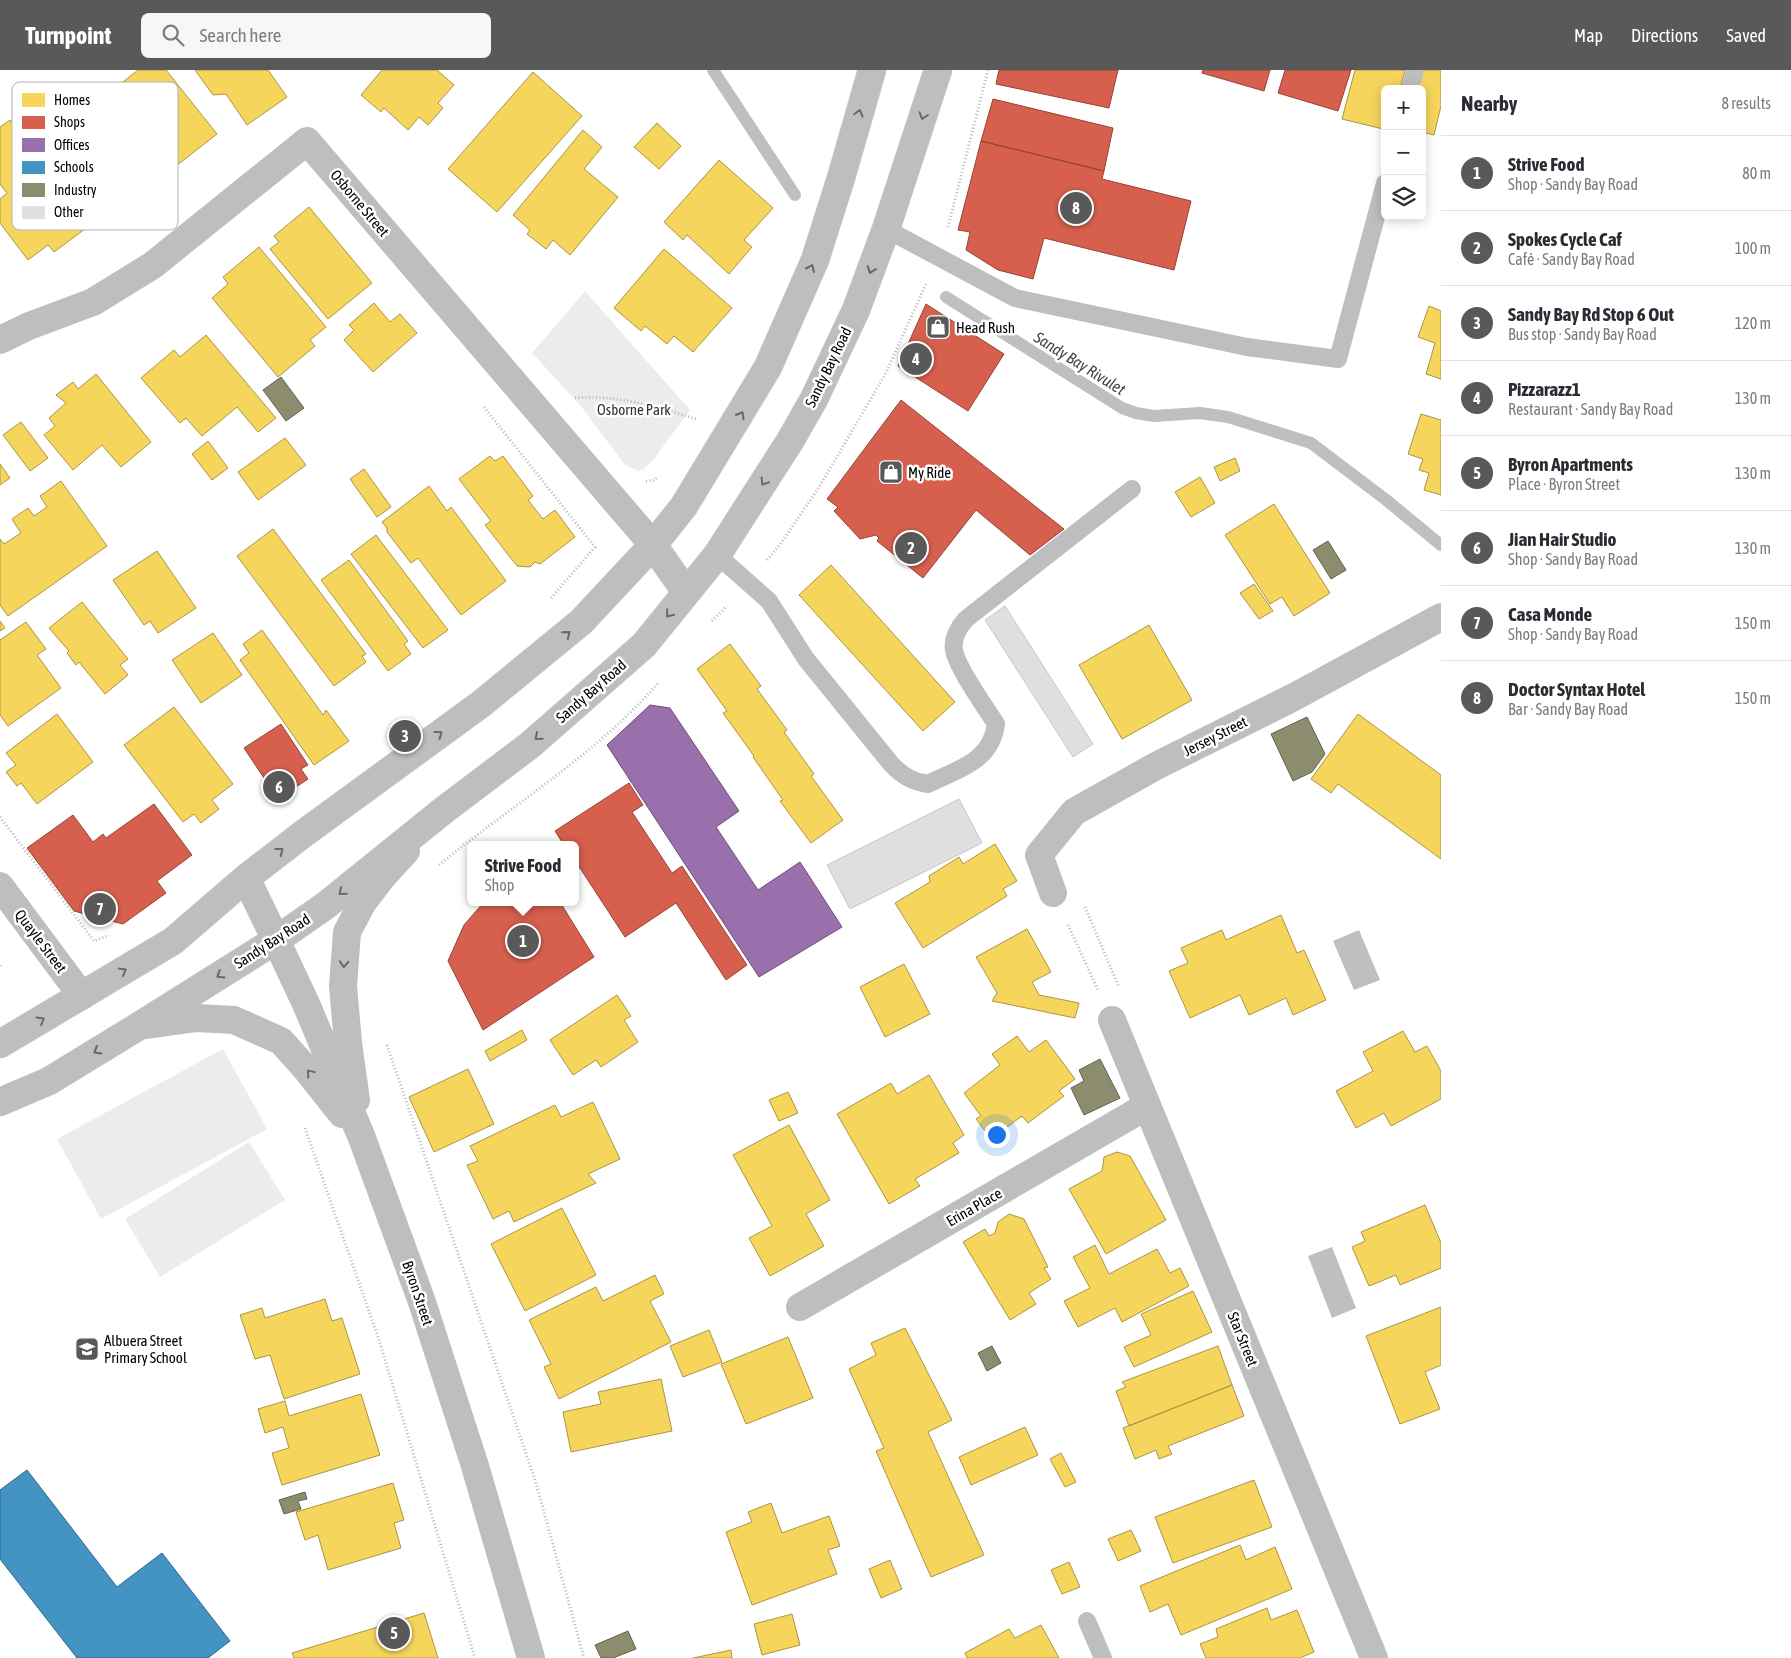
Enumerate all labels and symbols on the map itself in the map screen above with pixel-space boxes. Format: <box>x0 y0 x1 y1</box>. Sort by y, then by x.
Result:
legend <box>12 82 178 230</box>
text: Homes <box>54 92 90 108</box>
one-way arrow <box>853 109 864 118</box>
one-way arrow <box>919 112 929 120</box>
text: Shops <box>54 114 85 130</box>
text: Offices <box>54 137 90 153</box>
text: Schools <box>54 159 94 175</box>
street label: Osborne Street <box>327 166 393 240</box>
text: Industry <box>54 182 97 198</box>
pin: 8 <box>1060 189 1092 227</box>
text: Other <box>54 204 84 220</box>
one-way arrow <box>805 264 816 273</box>
one-way arrow <box>867 265 877 274</box>
shop icon: Head Rush <box>925 314 951 340</box>
place label: Head Rush <box>956 319 1015 336</box>
street label: Sandy Bay Road <box>801 324 855 410</box>
water label: Sandy Bay Rivulet <box>1030 327 1129 399</box>
pin: 4 <box>900 340 932 378</box>
park label: Osborne Park <box>597 401 671 418</box>
one-way arrow <box>734 411 744 420</box>
shop icon: My Ride <box>878 459 904 485</box>
place label: My Ride <box>908 464 951 481</box>
one-way arrow <box>760 477 770 486</box>
pin: 2 <box>895 529 927 567</box>
one-way arrow <box>666 608 674 617</box>
one-way arrow <box>561 632 570 640</box>
street label: Sandy Bay Road <box>553 656 629 726</box>
street label: Jersey Street <box>1180 713 1250 759</box>
pin: 3 <box>389 717 421 755</box>
one-way arrow <box>433 732 442 740</box>
one-way arrow <box>535 732 544 741</box>
pin: 6 <box>263 768 295 806</box>
one-way arrow <box>274 849 283 857</box>
one-way arrow <box>339 887 348 896</box>
pin: 7 <box>84 890 116 928</box>
street label: Quayle Street <box>12 906 70 976</box>
street label: Sandy Bay Road <box>231 910 313 972</box>
pin: 1 <box>507 922 539 960</box>
one-way arrow <box>338 960 349 968</box>
one-way arrow <box>118 967 127 977</box>
one-way arrow <box>216 969 225 978</box>
one-way arrow <box>35 1016 44 1026</box>
one-way arrow <box>94 1045 103 1055</box>
one-way arrow <box>307 1070 315 1079</box>
your location <box>984 1122 1010 1148</box>
street label: Erina Place <box>943 1184 1005 1230</box>
street label: Byron Street <box>399 1259 437 1327</box>
street label: Star Street <box>1224 1309 1262 1369</box>
place label: Albuera Street Primary School <box>104 1332 187 1366</box>
school or university icon: Albuera Street Primary School <box>74 1336 100 1362</box>
pin: 5 <box>378 1614 410 1652</box>

